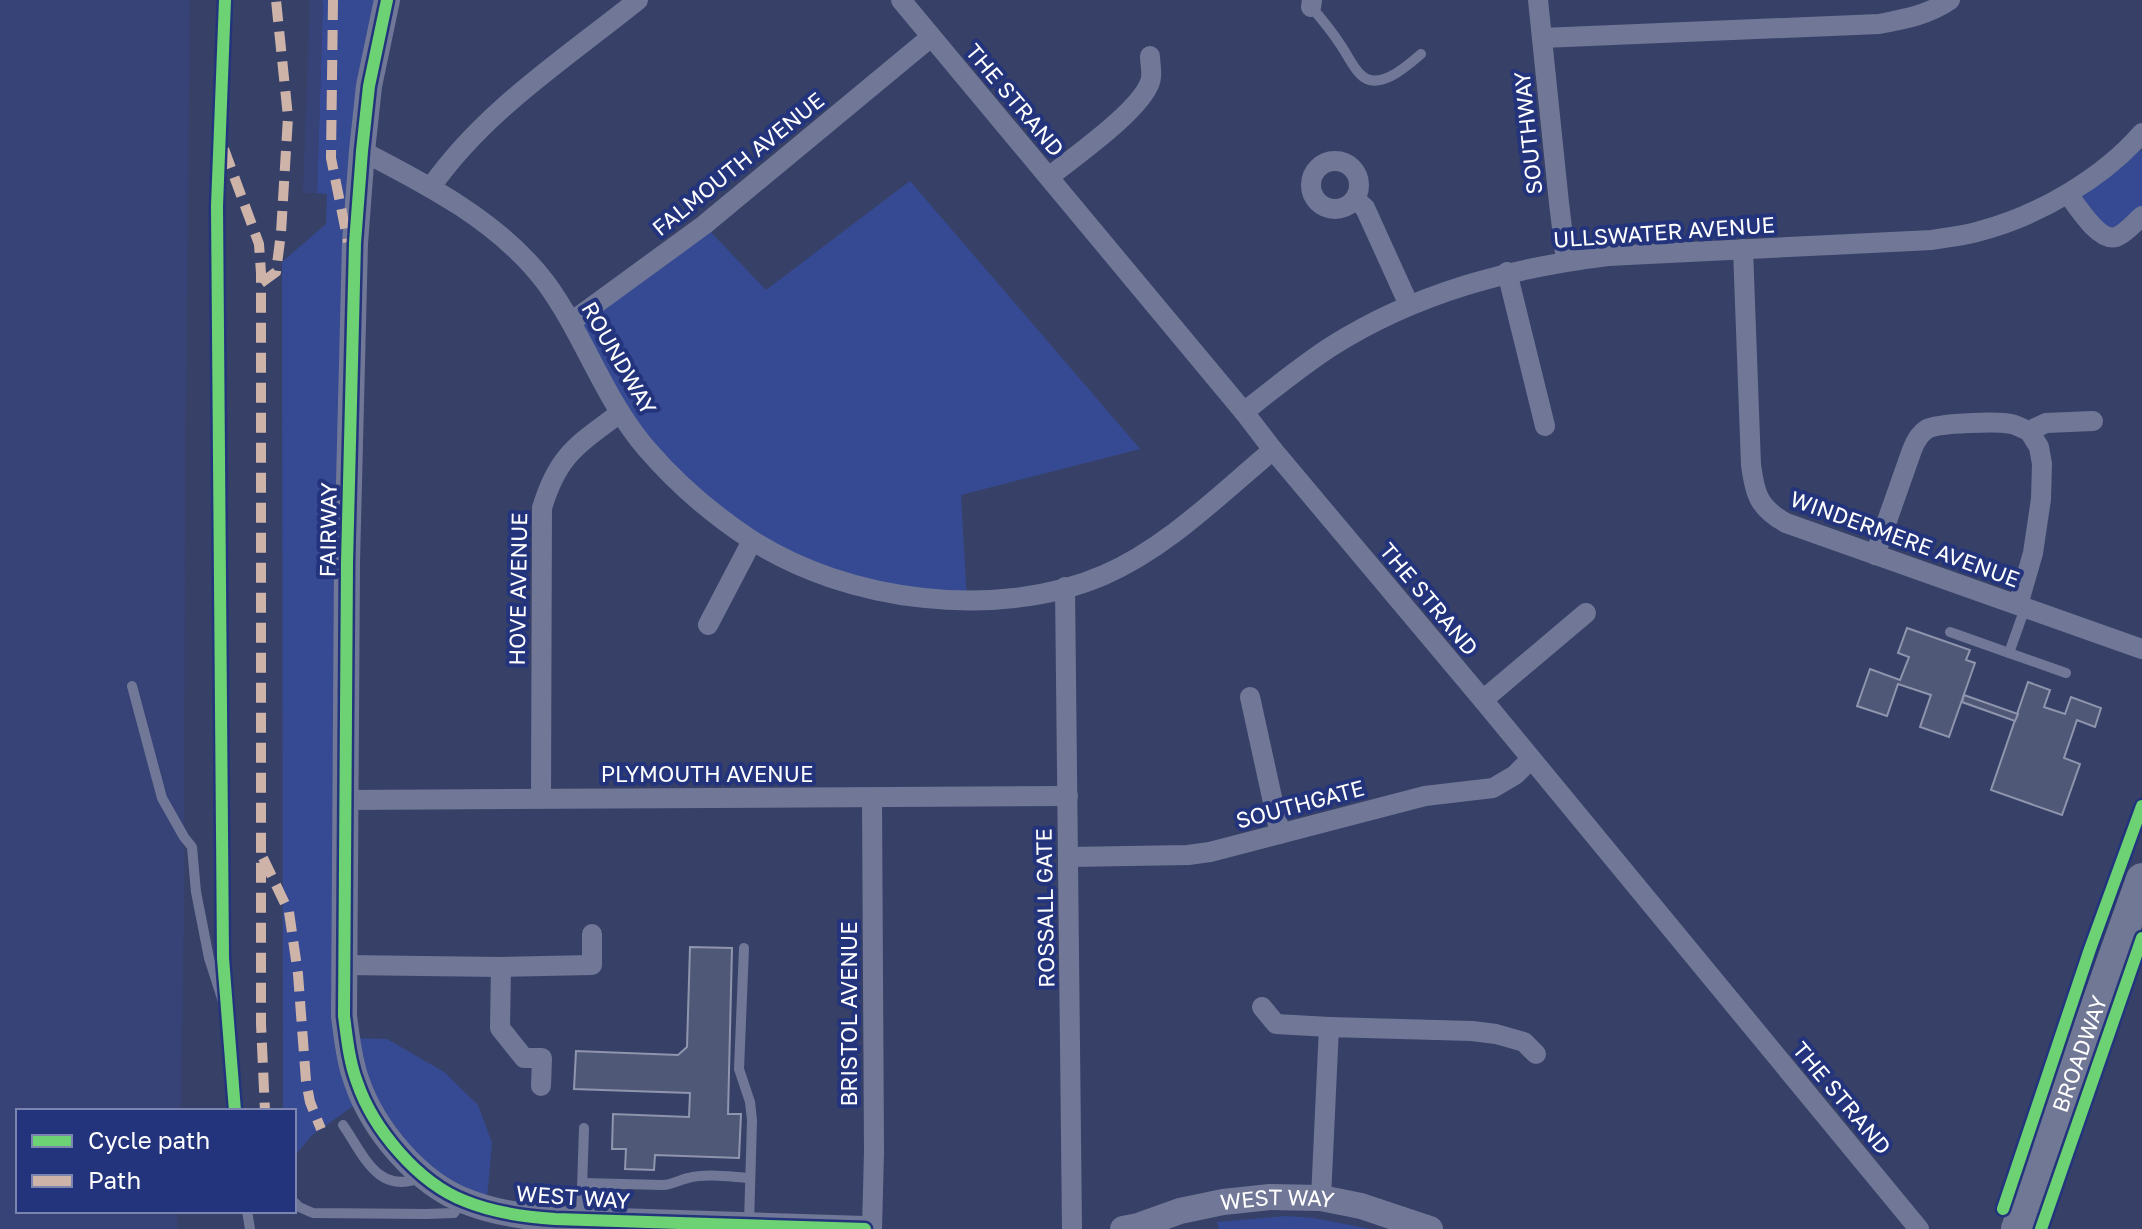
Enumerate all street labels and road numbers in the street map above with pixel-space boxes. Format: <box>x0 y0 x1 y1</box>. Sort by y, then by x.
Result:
street label: THE STRAND <box>960 38 1070 161</box>
street label: SOUTHWAY <box>1508 70 1547 196</box>
street label: FALMOUTH AVENUE <box>646 86 829 241</box>
street label: ULLSWATER AVENUE <box>1552 210 1776 253</box>
street label: ROUNDWAY <box>576 297 663 419</box>
street label: FAIRWAY <box>313 482 342 578</box>
street label: WINDERMERE AVENUE <box>1787 484 2023 593</box>
street label: HOVE AVENUE <box>503 512 532 666</box>
street label: THE STRAND <box>1374 537 1484 660</box>
street label: PLYMOUTH AVENUE <box>601 760 813 787</box>
street label: SOUTHGATE <box>1233 773 1367 834</box>
street label: ROSSALL GATE <box>1030 828 1059 988</box>
street label: BRISTOL AVENUE <box>835 921 862 1107</box>
street label: BROADWAY <box>2046 992 2112 1116</box>
street label: THE STRAND <box>1787 1036 1897 1159</box>
street label: WEST WAY <box>515 1179 631 1214</box>
street label: WEST WAY <box>1219 1183 1336 1215</box>

